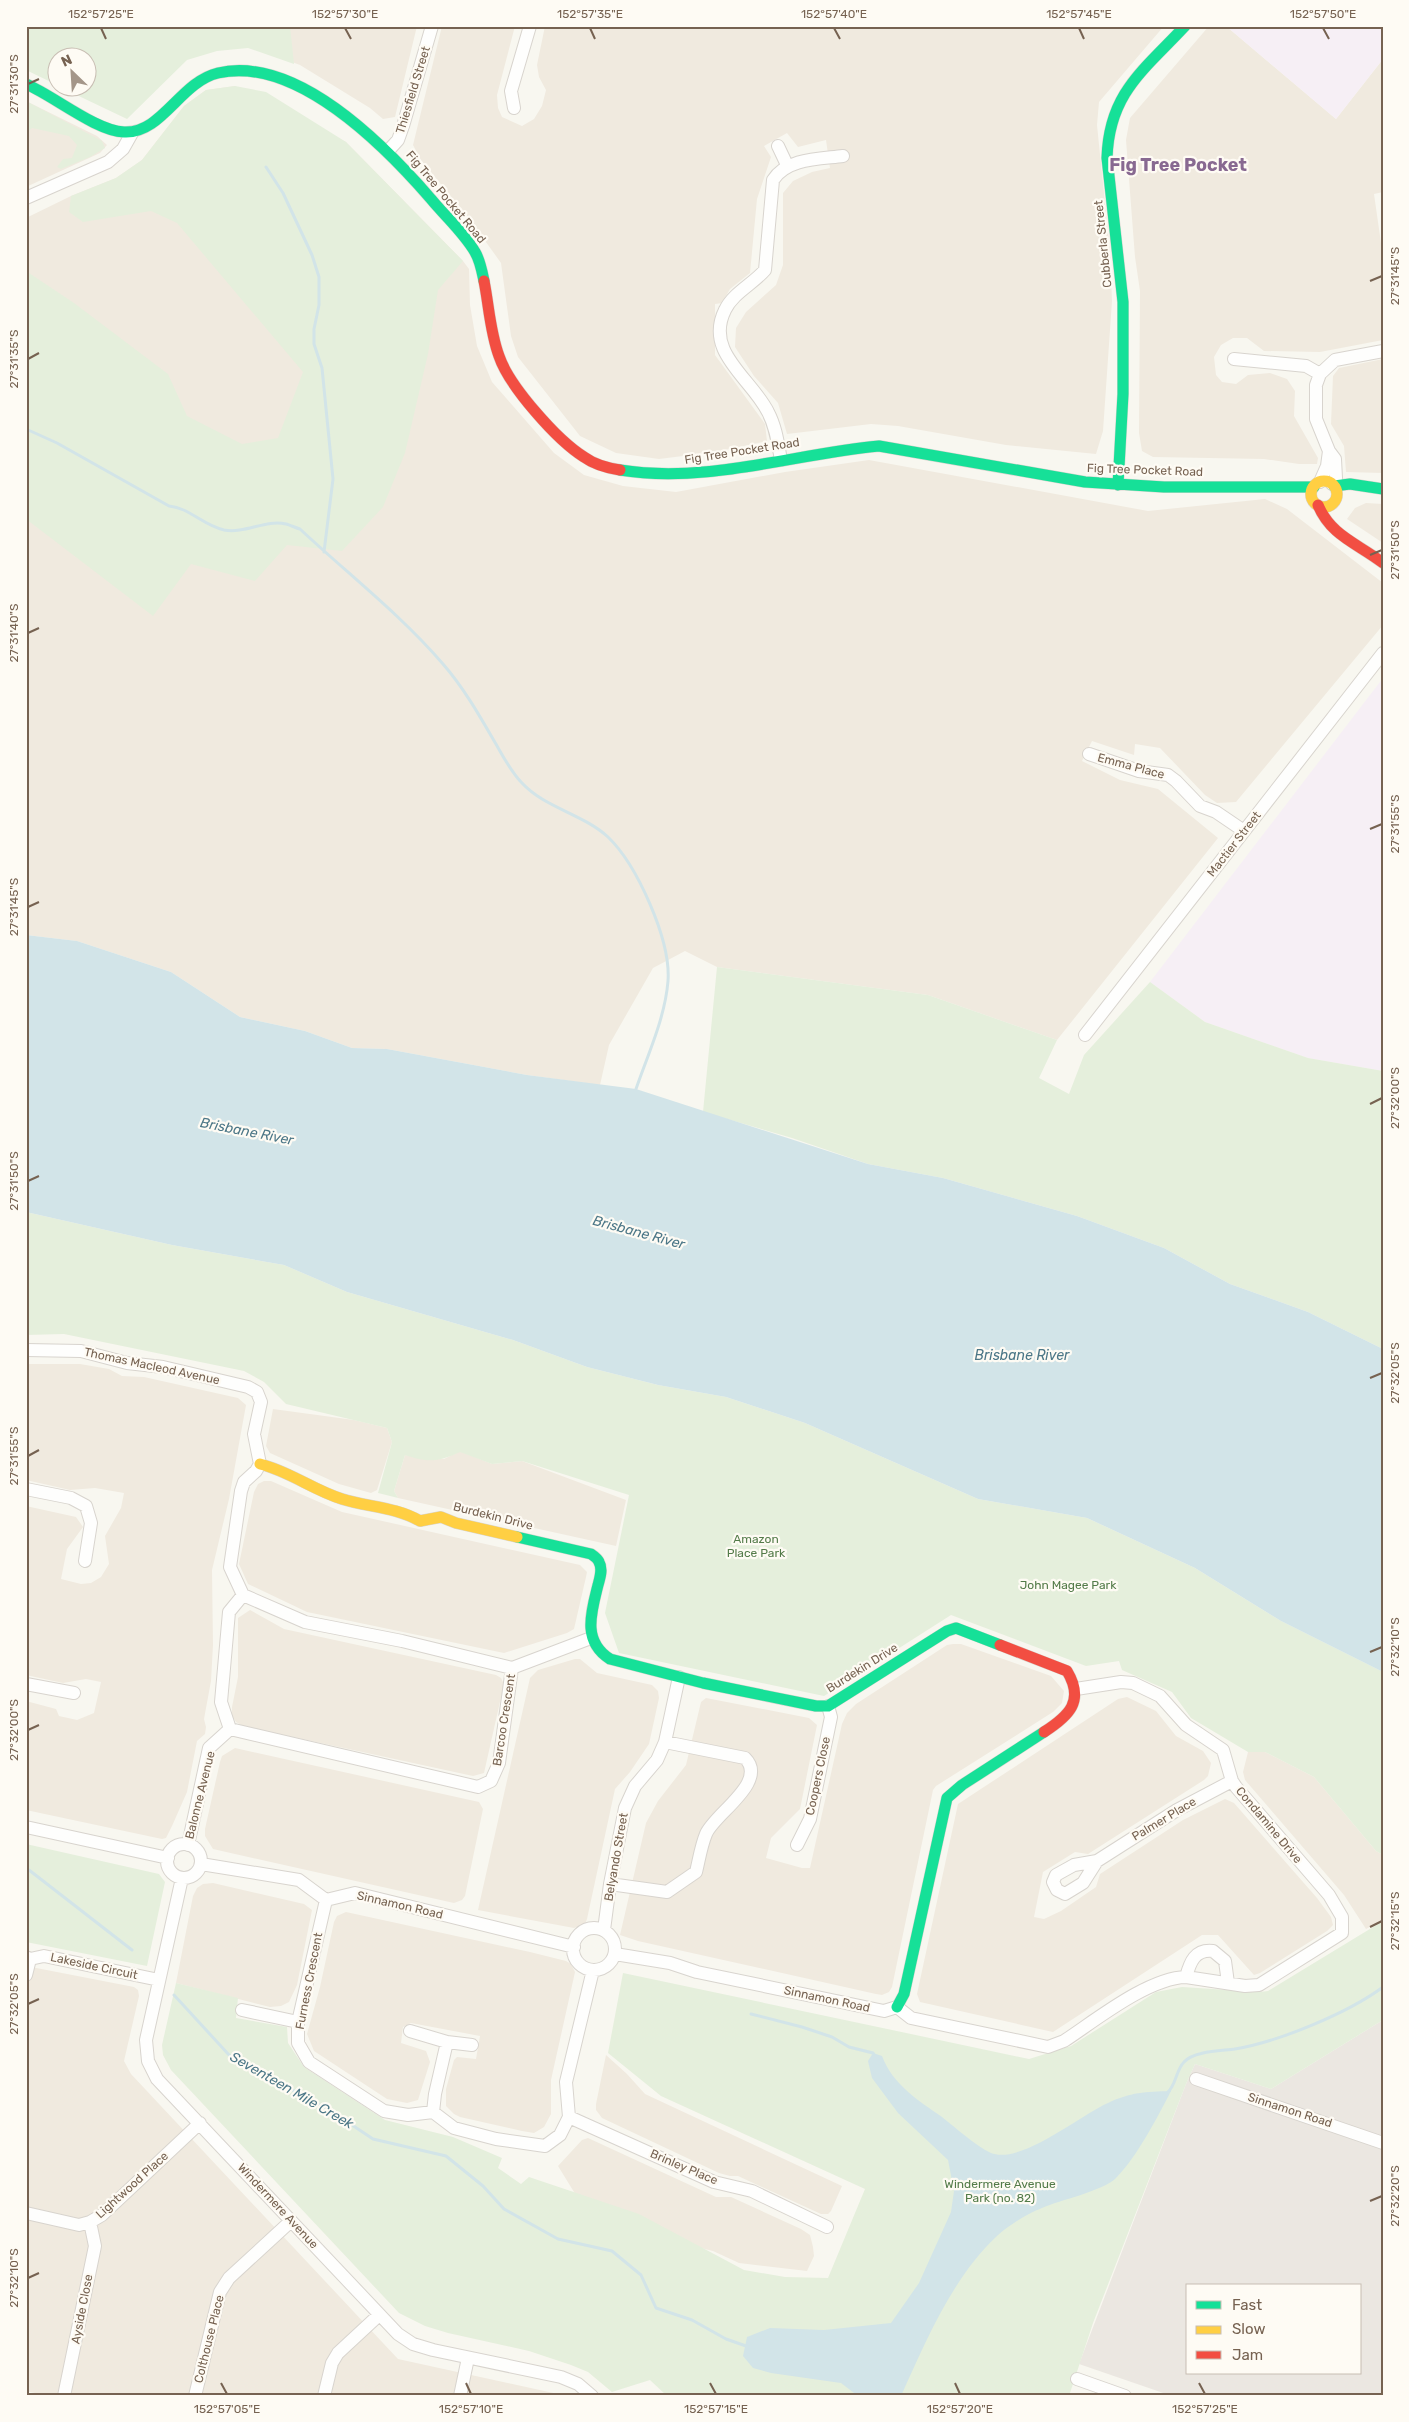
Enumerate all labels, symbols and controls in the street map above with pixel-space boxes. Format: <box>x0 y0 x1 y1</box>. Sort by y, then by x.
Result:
text: 152°57'25"E <box>68 7 134 21</box>
text: 152°57'30"E <box>312 7 378 21</box>
text: 152°57'35"E <box>557 7 623 21</box>
text: 152°57'40"E <box>801 7 867 21</box>
text: 152°57'45"E <box>1046 7 1112 21</box>
text: 152°57'50"E <box>1290 7 1356 21</box>
street label: Thiesfield Street <box>393 44 433 135</box>
north arrow <box>48 48 98 98</box>
text: N <box>59 51 75 71</box>
text: 27°31'30"S <box>7 54 21 114</box>
street label: Fig Tree Pocket Road <box>403 148 489 246</box>
district label: Fig Tree Pocket <box>1109 154 1247 176</box>
street label: Cubberla Street <box>1091 199 1115 288</box>
text: 27°31'45"S <box>1388 247 1402 305</box>
text: 27°31'35"S <box>7 330 21 388</box>
street label: Fig Tree Pocket Road <box>683 435 801 467</box>
street label: Fig Tree Pocket Road <box>1087 461 1203 479</box>
text: 27°31'50"S <box>1388 520 1402 580</box>
text: 27°31'40"S <box>7 603 21 663</box>
street label: Emma Place <box>1096 750 1166 782</box>
text: 27°31'55"S <box>1388 795 1402 853</box>
street label: Mactier Street <box>1204 808 1264 879</box>
text: 27°31'45"S <box>7 878 21 936</box>
text: 27°32'00"S <box>1388 1067 1402 1129</box>
water label: Brisbane River <box>199 1114 296 1149</box>
text: 27°31'50"S <box>7 1151 21 1211</box>
water label: Brisbane River <box>591 1212 687 1253</box>
text: 27°32'05"S <box>1388 1342 1402 1404</box>
street label: Thomas Macleod Avenue <box>83 1345 221 1387</box>
water label: Brisbane River <box>975 1347 1070 1364</box>
text: 27°31'55"S <box>7 1427 21 1485</box>
street label: Burdekin Drive <box>452 1499 535 1533</box>
park label: Amazon Place Park <box>727 1532 786 1560</box>
park label: John Magee Park <box>1020 1578 1117 1592</box>
text: 27°32'10"S <box>1388 1617 1402 1677</box>
street label: Burdekin Drive <box>824 1640 901 1696</box>
street label: Barcoo Crescent <box>490 1673 518 1767</box>
text: 27°32'00"S <box>7 1699 21 1761</box>
street label: Coopers Close <box>803 1735 833 1817</box>
street label: Balonne Avenue <box>182 1749 218 1841</box>
street label: Condamine Drive <box>1233 1784 1305 1866</box>
street label: Palmer Place <box>1129 1794 1199 1844</box>
street label: Belyando Street <box>601 1811 631 1902</box>
street label: Sinnamon Road <box>356 1888 444 1922</box>
text: 27°32'15"S <box>1388 1892 1402 1950</box>
street label: Furness Crescent <box>293 1931 325 2031</box>
street label: Lakeside Circuit <box>49 1950 139 1982</box>
text: 27°32'05"S <box>7 1973 21 2035</box>
street label: Sinnamon Road <box>783 1983 871 2015</box>
water label: Seventeen Mile Creek <box>227 2048 357 2133</box>
street label: Sinnamon Road <box>1246 2090 1334 2130</box>
street label: Brinley Place <box>648 2146 720 2188</box>
street label: Lightwood Place <box>93 2149 171 2221</box>
street label: Windermere Avenue <box>235 2160 321 2252</box>
text: 27°32'20"S <box>1388 2165 1402 2227</box>
park label: Windermere Avenue Park (no. 82) <box>944 2177 1056 2205</box>
text: 27°32'10"S <box>7 2248 21 2308</box>
street label: Ayside Close <box>68 2273 96 2345</box>
legend <box>1186 2284 1362 2374</box>
street label: Colthouse Place <box>191 2293 227 2384</box>
text: Fast <box>1232 2296 1262 2314</box>
text: Slow <box>1232 2320 1265 2338</box>
text: Jam <box>1232 2346 1263 2364</box>
text: 152°57'05"E <box>194 2402 260 2416</box>
text: 152°57'10"E <box>439 2402 503 2416</box>
text: 152°57'15"E <box>684 2402 748 2416</box>
text: 152°57'20"E <box>927 2402 993 2416</box>
text: 152°57'25"E <box>1172 2402 1238 2416</box>

